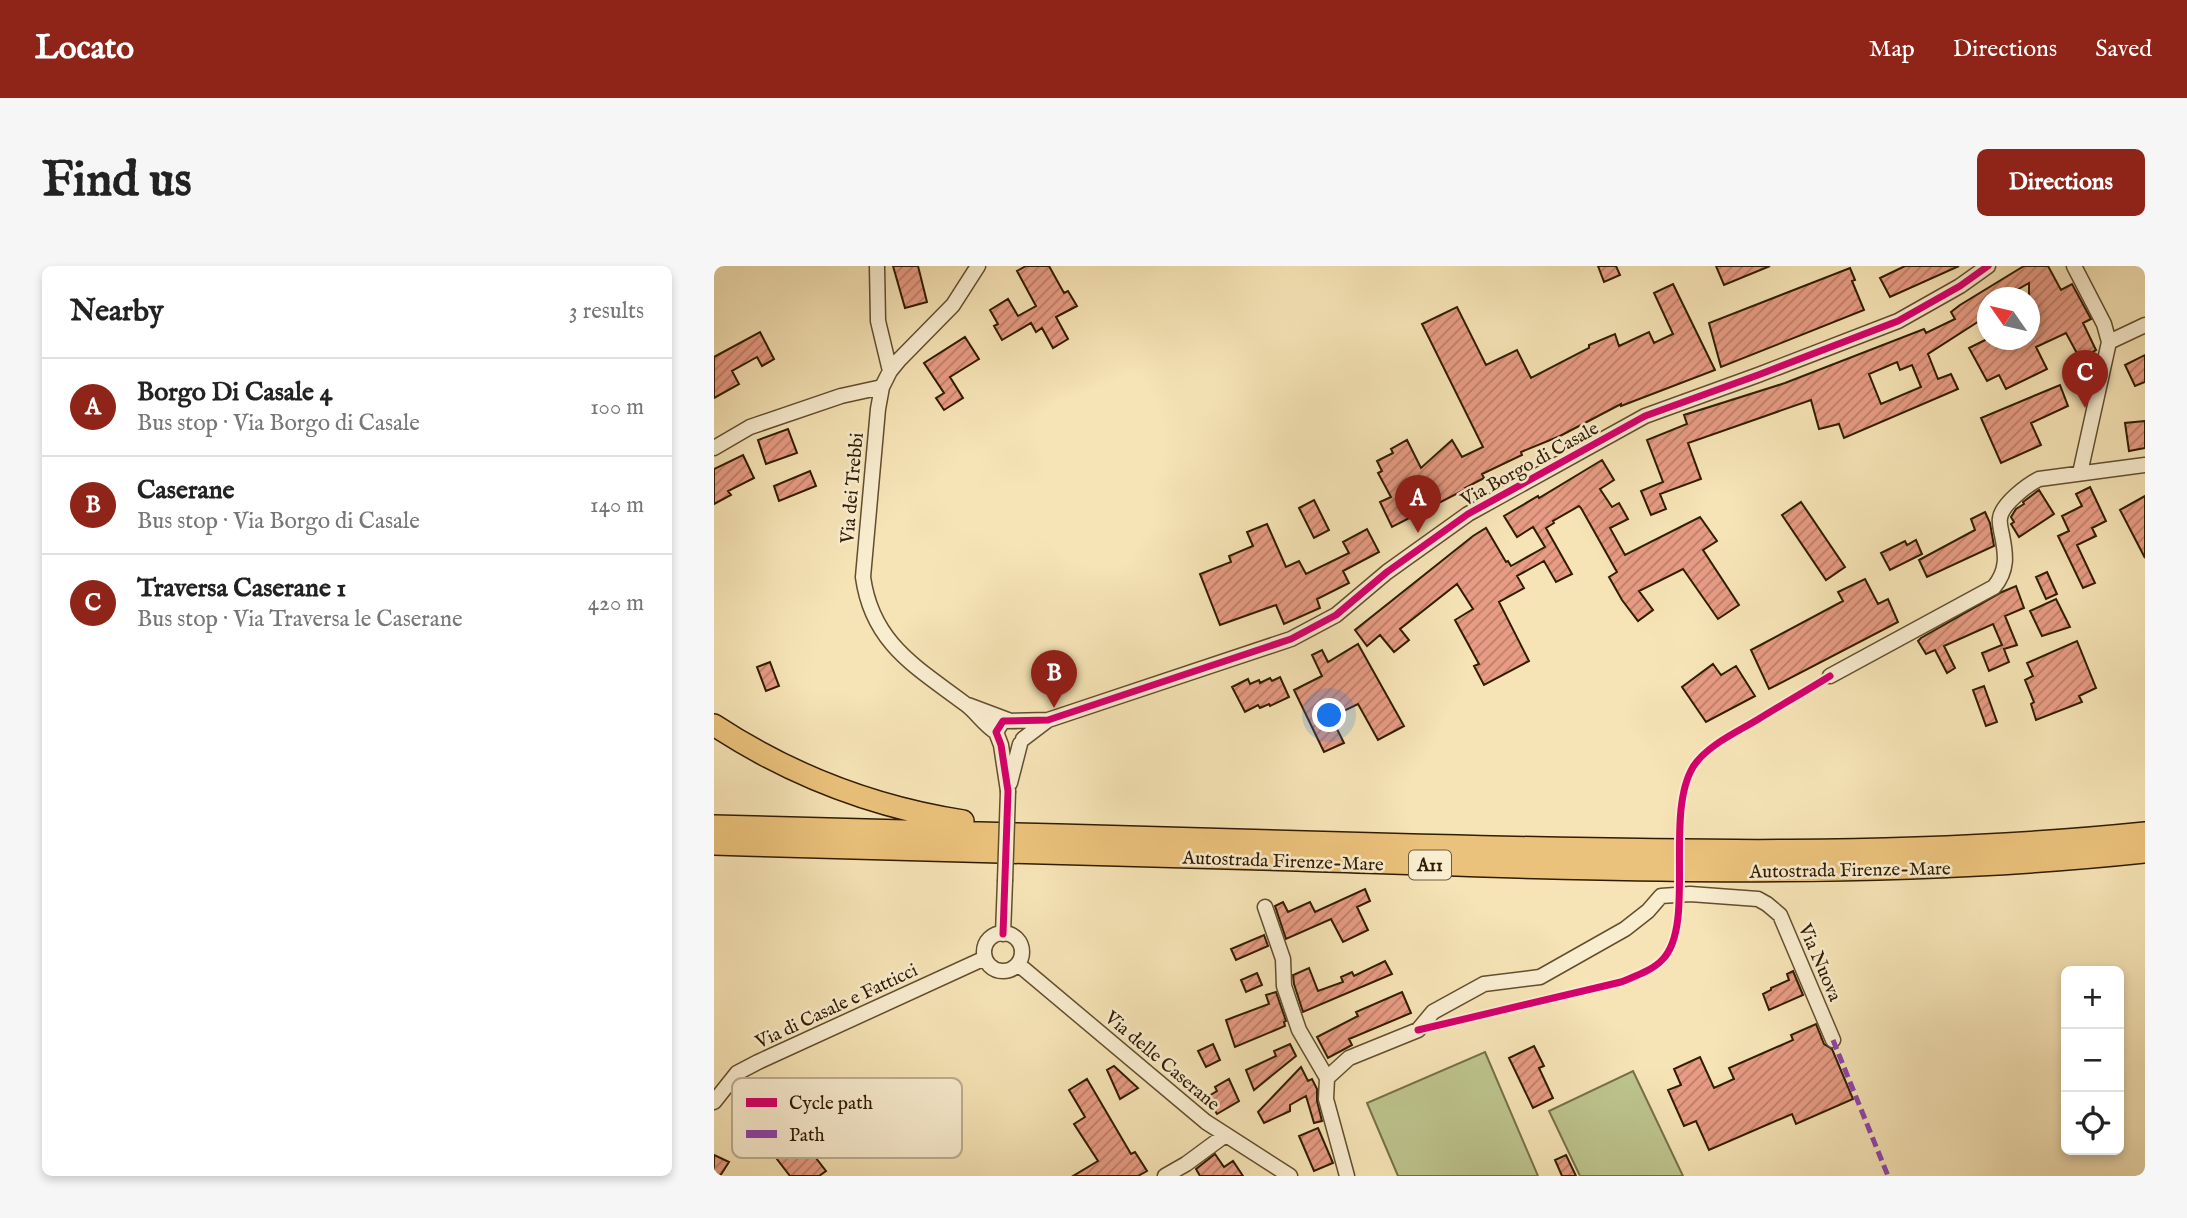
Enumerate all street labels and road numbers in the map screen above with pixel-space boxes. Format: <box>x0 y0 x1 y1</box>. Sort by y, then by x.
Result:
street label: Via Borgo di Casale <box>1456 417 1603 513</box>
street label: Via dei Trebbi <box>836 432 870 546</box>
street label: Autostrada Firenze-Mare <box>1181 846 1384 878</box>
road number: A11 <box>1409 850 1451 880</box>
street label: Autostrada Firenze-Mare <box>1748 857 1951 885</box>
street label: Via Nuova <box>1792 919 1847 1006</box>
street label: Via di Casale e Fatticci <box>751 959 922 1055</box>
street label: Via delle Caserane <box>1098 1006 1224 1117</box>

